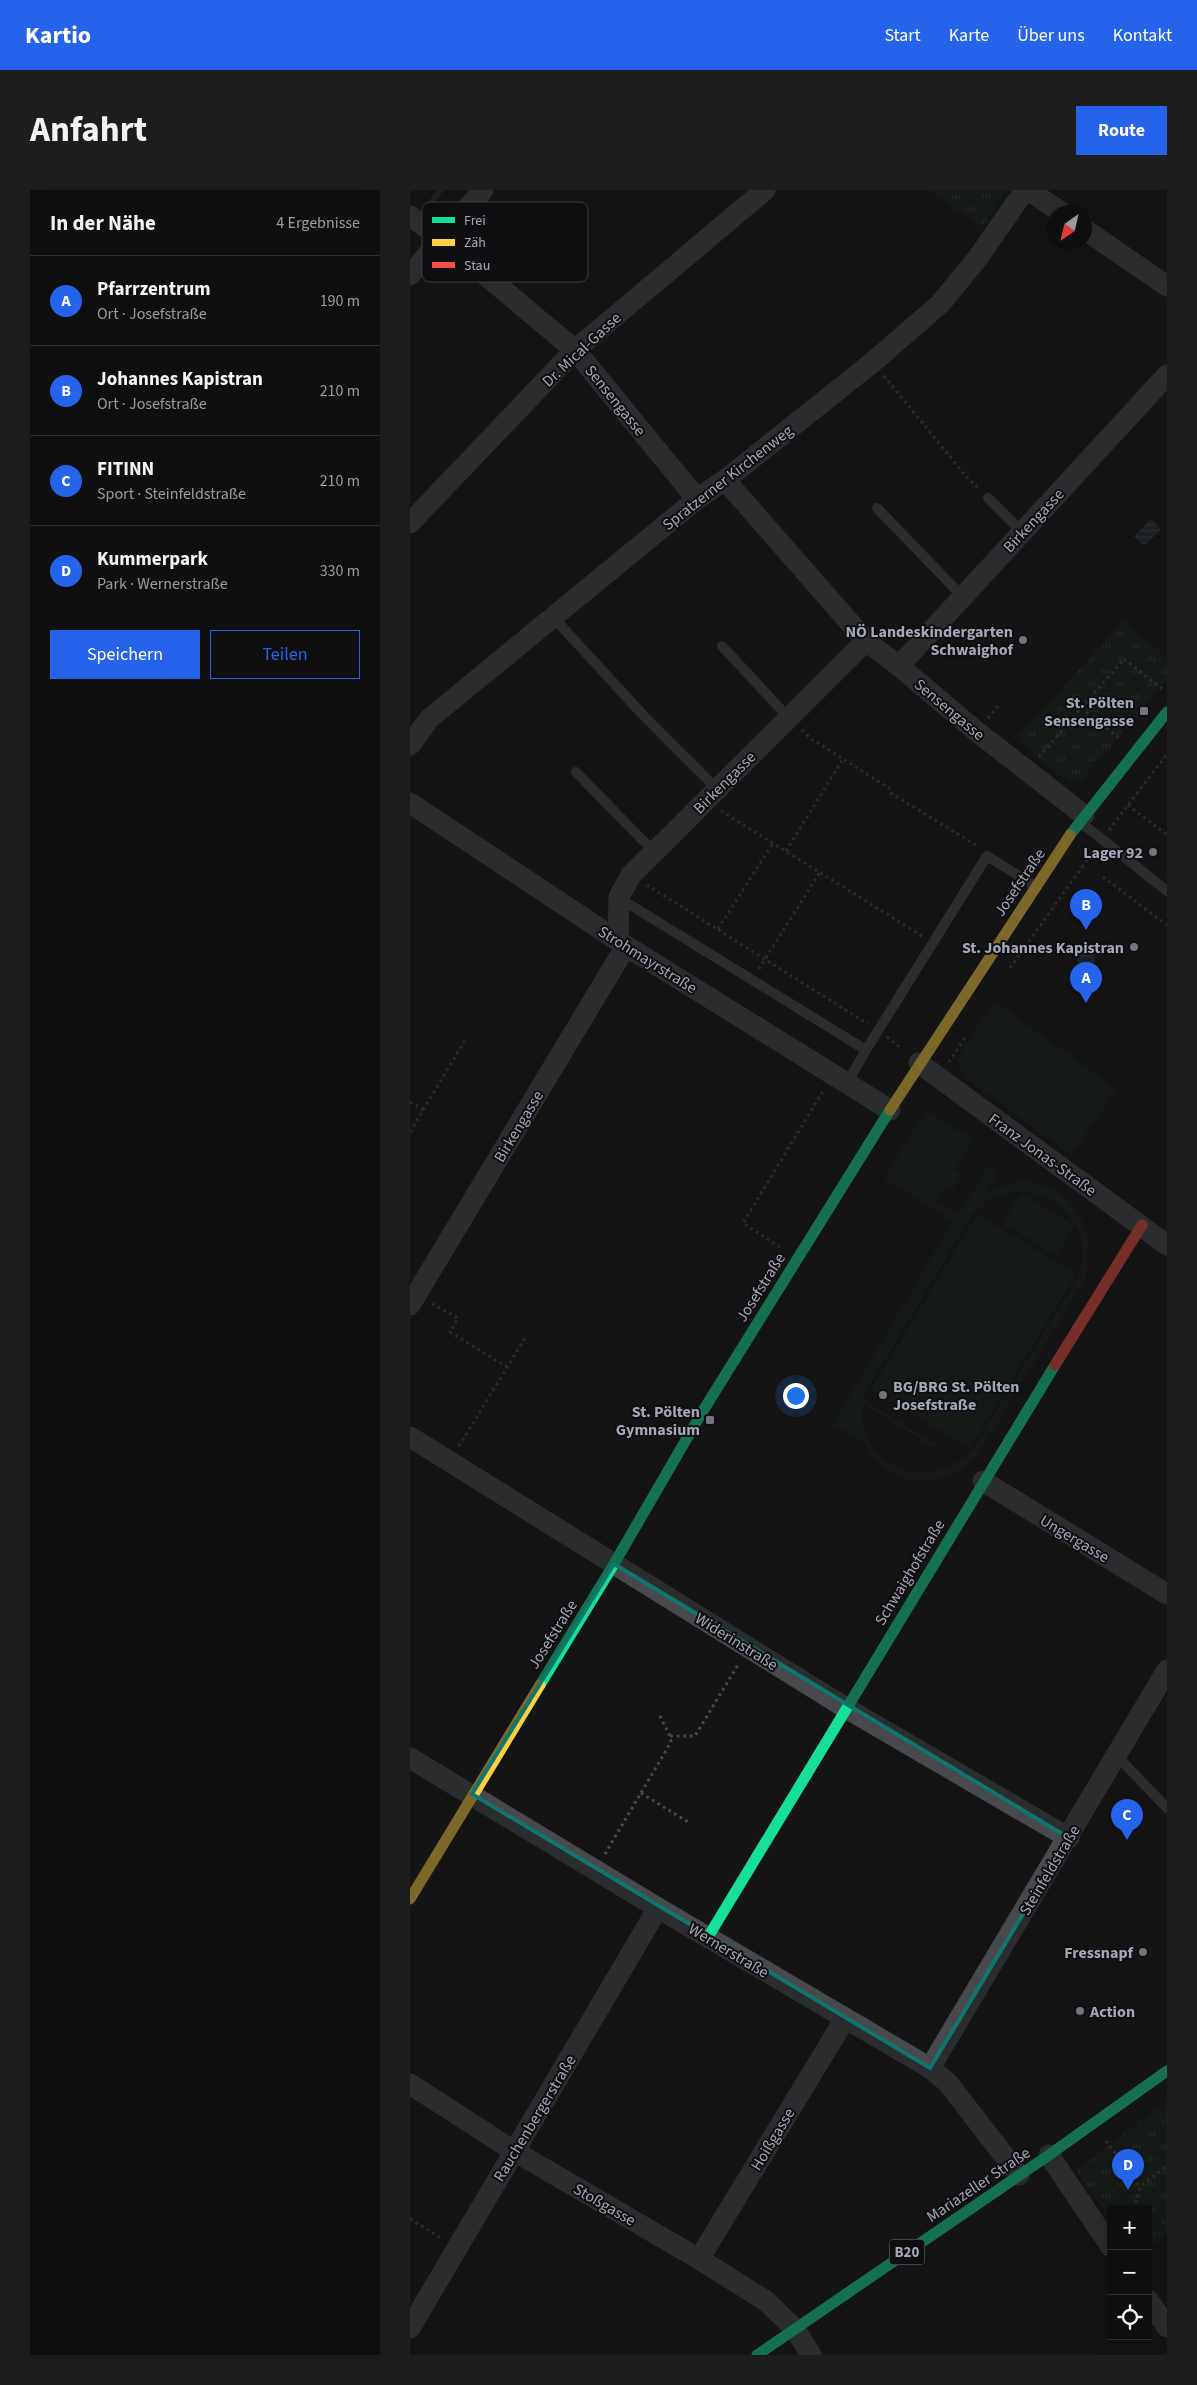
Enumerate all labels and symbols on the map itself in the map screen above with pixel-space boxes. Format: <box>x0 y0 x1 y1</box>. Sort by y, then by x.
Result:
legend <box>422 202 588 282</box>
north arrow <box>1047 205 1092 250</box>
text: Frei <box>464 211 486 231</box>
text: Zäh <box>464 233 486 253</box>
text: Stau <box>464 256 490 276</box>
street label: Dr. Mical-Gasse <box>537 307 626 392</box>
street label: Sensengasse <box>580 360 651 441</box>
street label: Spratzerner Kirchenweg <box>658 420 797 536</box>
street label: Birkengasse <box>998 484 1069 558</box>
place label: NÖ Landeskindergarten Schwaighof <box>845 621 1014 661</box>
marker: NÖ Landeskindergarten Schwaighof <box>1017 634 1029 646</box>
street label: Sensengasse <box>909 674 989 746</box>
place label: St. Pölten Sensengasse <box>1044 692 1134 732</box>
marker: St. Pölten Sensengasse <box>1138 705 1150 717</box>
street label: Birkengasse <box>688 746 761 819</box>
place label: Lager 92 <box>1083 842 1143 864</box>
street label: Josefstraße <box>989 844 1051 921</box>
marker: Lager 92 <box>1147 846 1159 858</box>
pin: B <box>1070 889 1102 930</box>
street label: Strohmayrstraße <box>594 921 701 999</box>
place label: St. Johannes Kapistran <box>962 937 1124 959</box>
marker: St. Johannes Kapistran <box>1128 941 1140 953</box>
pin: A <box>1070 962 1102 1003</box>
street label: Birkengasse <box>489 1086 549 1167</box>
street label: Franz Jonas-Straße <box>984 1108 1101 1201</box>
street label: Josefstraße <box>731 1249 791 1326</box>
place label: BG/BRG St. Pölten Josefstraße <box>893 1376 1020 1416</box>
your location <box>783 1383 809 1409</box>
marker: BG/BRG St. Pölten Josefstraße <box>877 1389 889 1401</box>
place label: St. Pölten Gymnasium <box>616 1401 700 1441</box>
marker: St. Pölten Gymnasium <box>704 1414 716 1426</box>
street label: Ungergasse <box>1036 1509 1113 1568</box>
street label: Schwaighofstraße <box>870 1515 950 1630</box>
street label: Josefstraße <box>523 1596 583 1673</box>
street label: Widerinstraße <box>691 1608 782 1676</box>
pin: C <box>1111 1799 1143 1840</box>
street label: Steinfeldstraße <box>1014 1821 1085 1920</box>
street label: Wernerstraße <box>684 1918 773 1984</box>
place label: Fressnapf <box>1064 1942 1134 1964</box>
marker: Fressnapf <box>1137 1946 1149 1958</box>
place label: Action <box>1089 2001 1135 2023</box>
marker: Action <box>1074 2005 1086 2017</box>
street label: Rauchenbergerstraße <box>488 2051 581 2186</box>
street label: Hoißgasse <box>746 2104 800 2175</box>
street label: Mariazeller Straße <box>922 2142 1035 2228</box>
pin: D <box>1112 2149 1144 2190</box>
street label: Stoßgasse <box>569 2178 640 2232</box>
road number: B20 <box>890 2240 924 2264</box>

